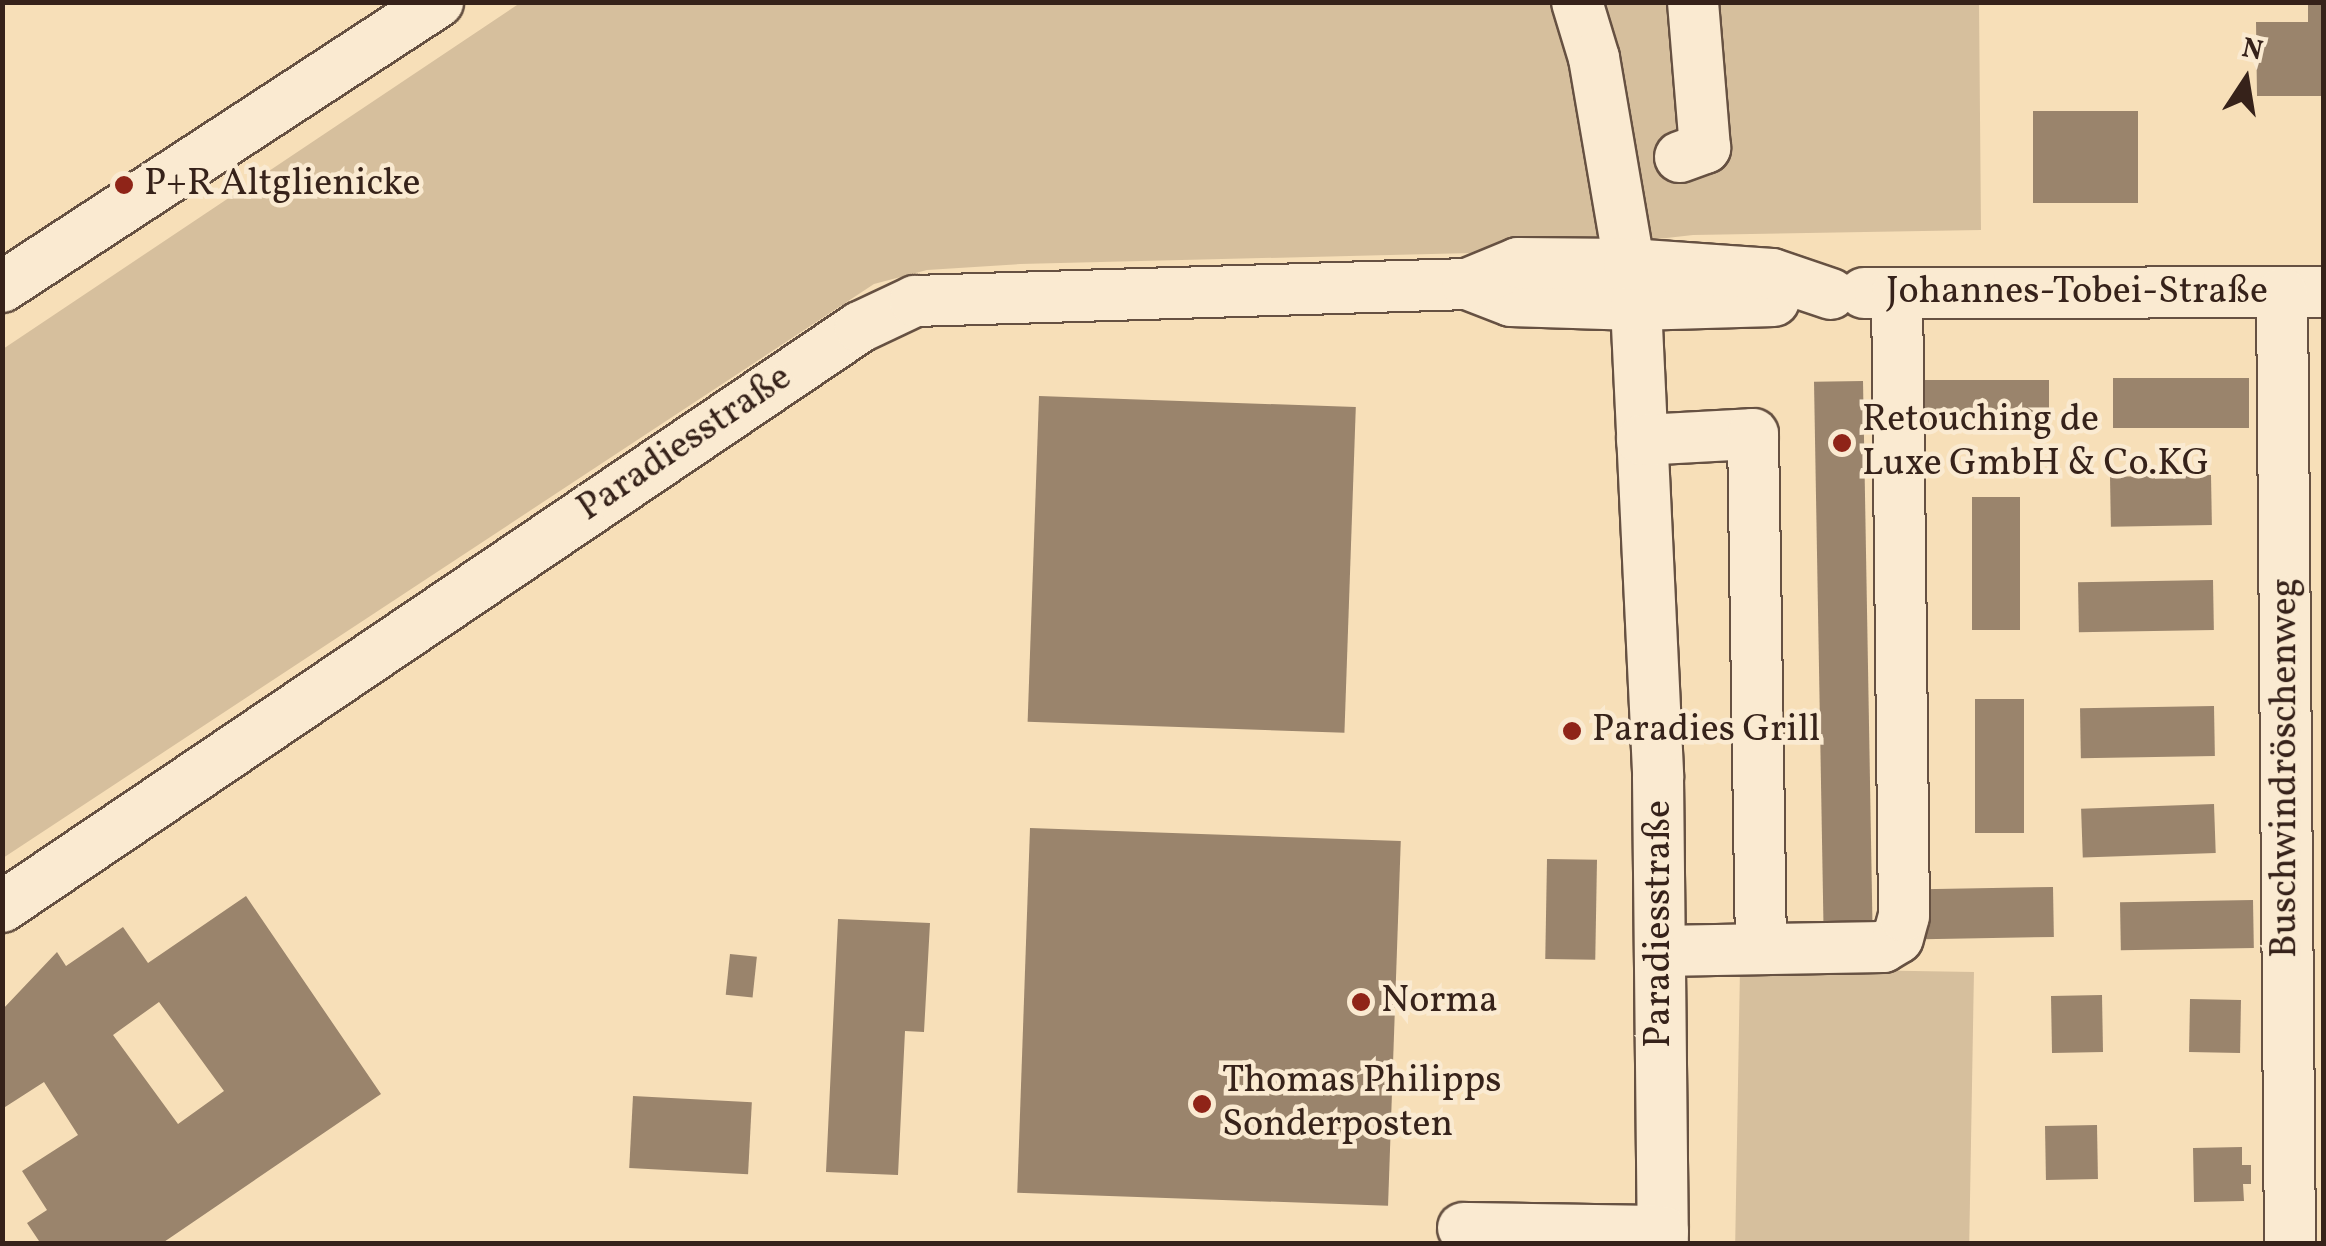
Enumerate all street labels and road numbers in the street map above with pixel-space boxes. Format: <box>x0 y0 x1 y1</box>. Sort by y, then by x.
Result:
street label: Johannes-Tobei-Straße <box>1886 270 2268 316</box>
street label: Paradiesstraße <box>569 356 801 532</box>
street label: Buschwindröschenweg <box>2263 578 2309 958</box>
street label: Paradiesstraße <box>1637 800 1683 1048</box>

